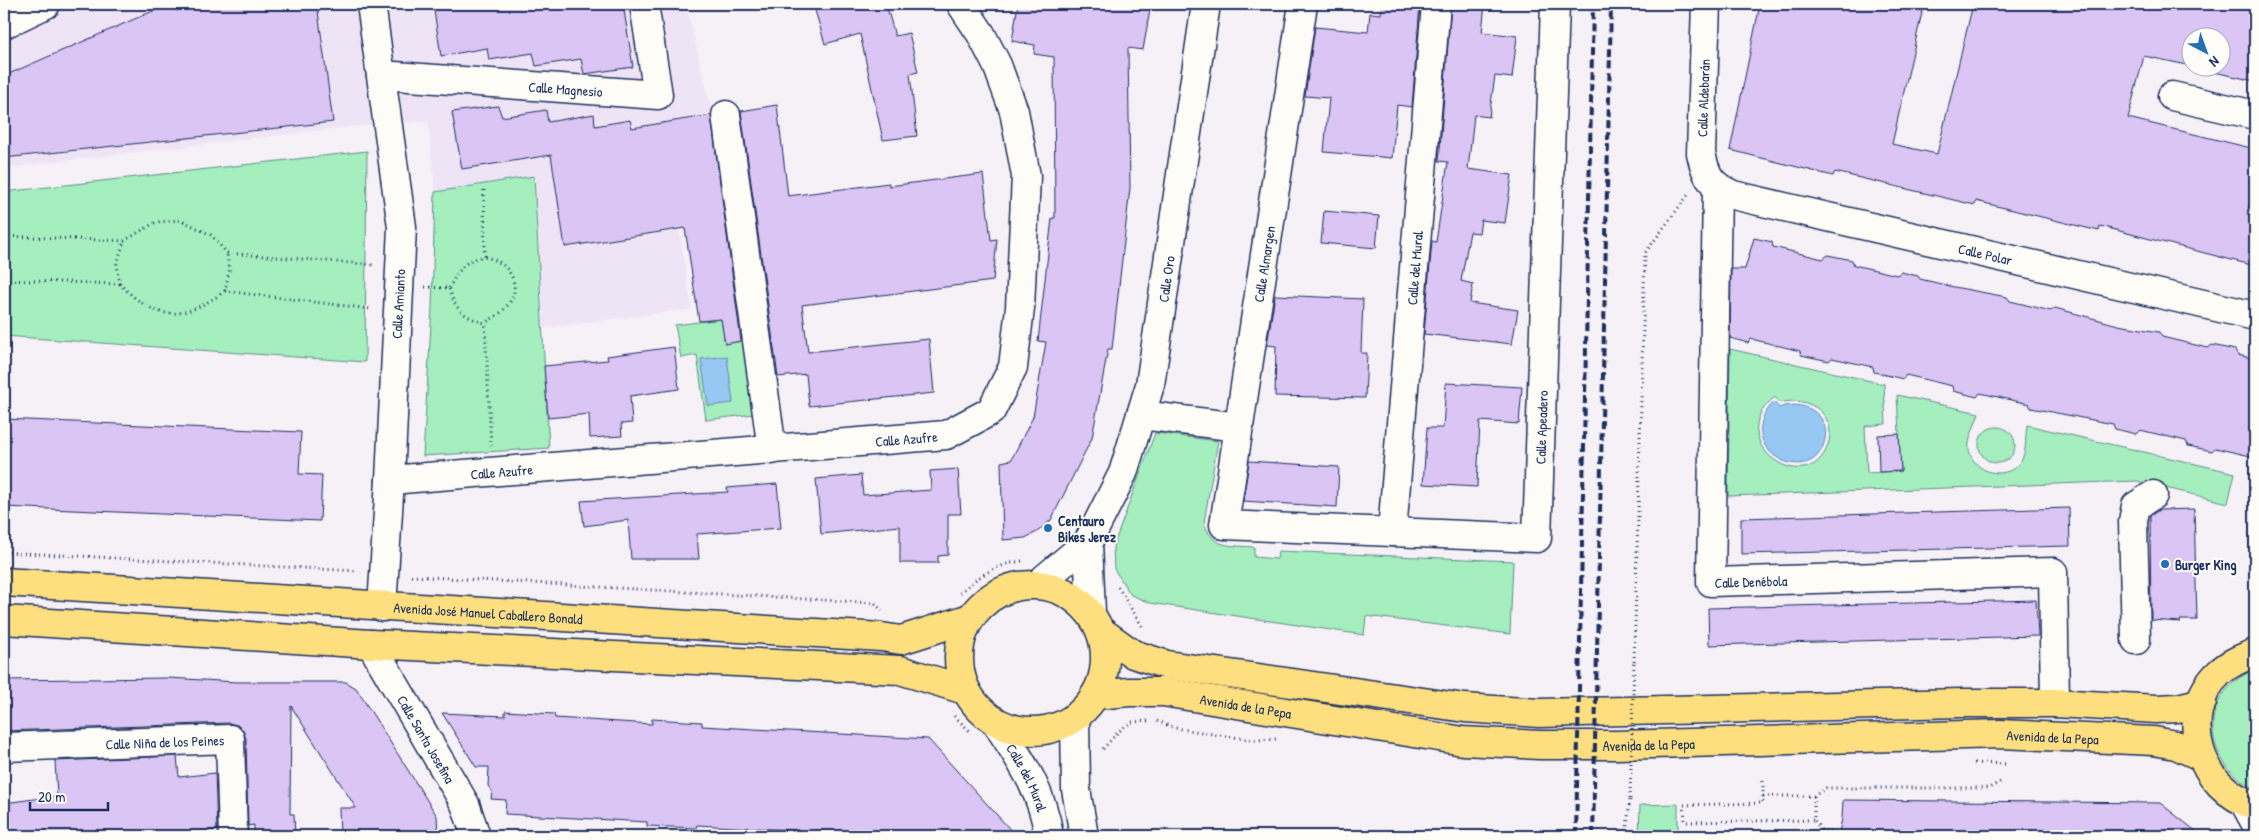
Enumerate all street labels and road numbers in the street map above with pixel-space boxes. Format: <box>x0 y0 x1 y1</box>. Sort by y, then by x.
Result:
street label: Calle Aldebarán <box>1692 59 1714 137</box>
street label: Calle Magnesio <box>528 76 604 100</box>
street label: Calle Almargen <box>1249 224 1280 304</box>
street label: Calle del Mural <box>1401 230 1427 306</box>
street label: Calle Polar <box>1956 238 2015 269</box>
street label: Calle Oro <box>1153 254 1178 303</box>
street label: Calle Amianto <box>387 268 409 339</box>
street label: Calle Apeadero <box>1530 390 1551 465</box>
street label: Calle Azufre <box>874 426 939 450</box>
street label: Calle Azufre <box>470 459 534 483</box>
street label: Calle Denébola <box>1714 570 1788 591</box>
street label: Avenida José Manuel Caballero Bonald <box>393 597 584 628</box>
street label: Avenida de la Pepa <box>1199 689 1293 722</box>
street label: Calle Santa Josefina <box>393 691 460 787</box>
street label: Avenida de la Pepa <box>2006 725 2100 749</box>
street label: Calle Niña de los Peines <box>105 730 225 753</box>
street label: Avenida de la Pepa <box>1603 733 1696 755</box>
street label: Calle del Mural <box>1002 739 1053 814</box>

